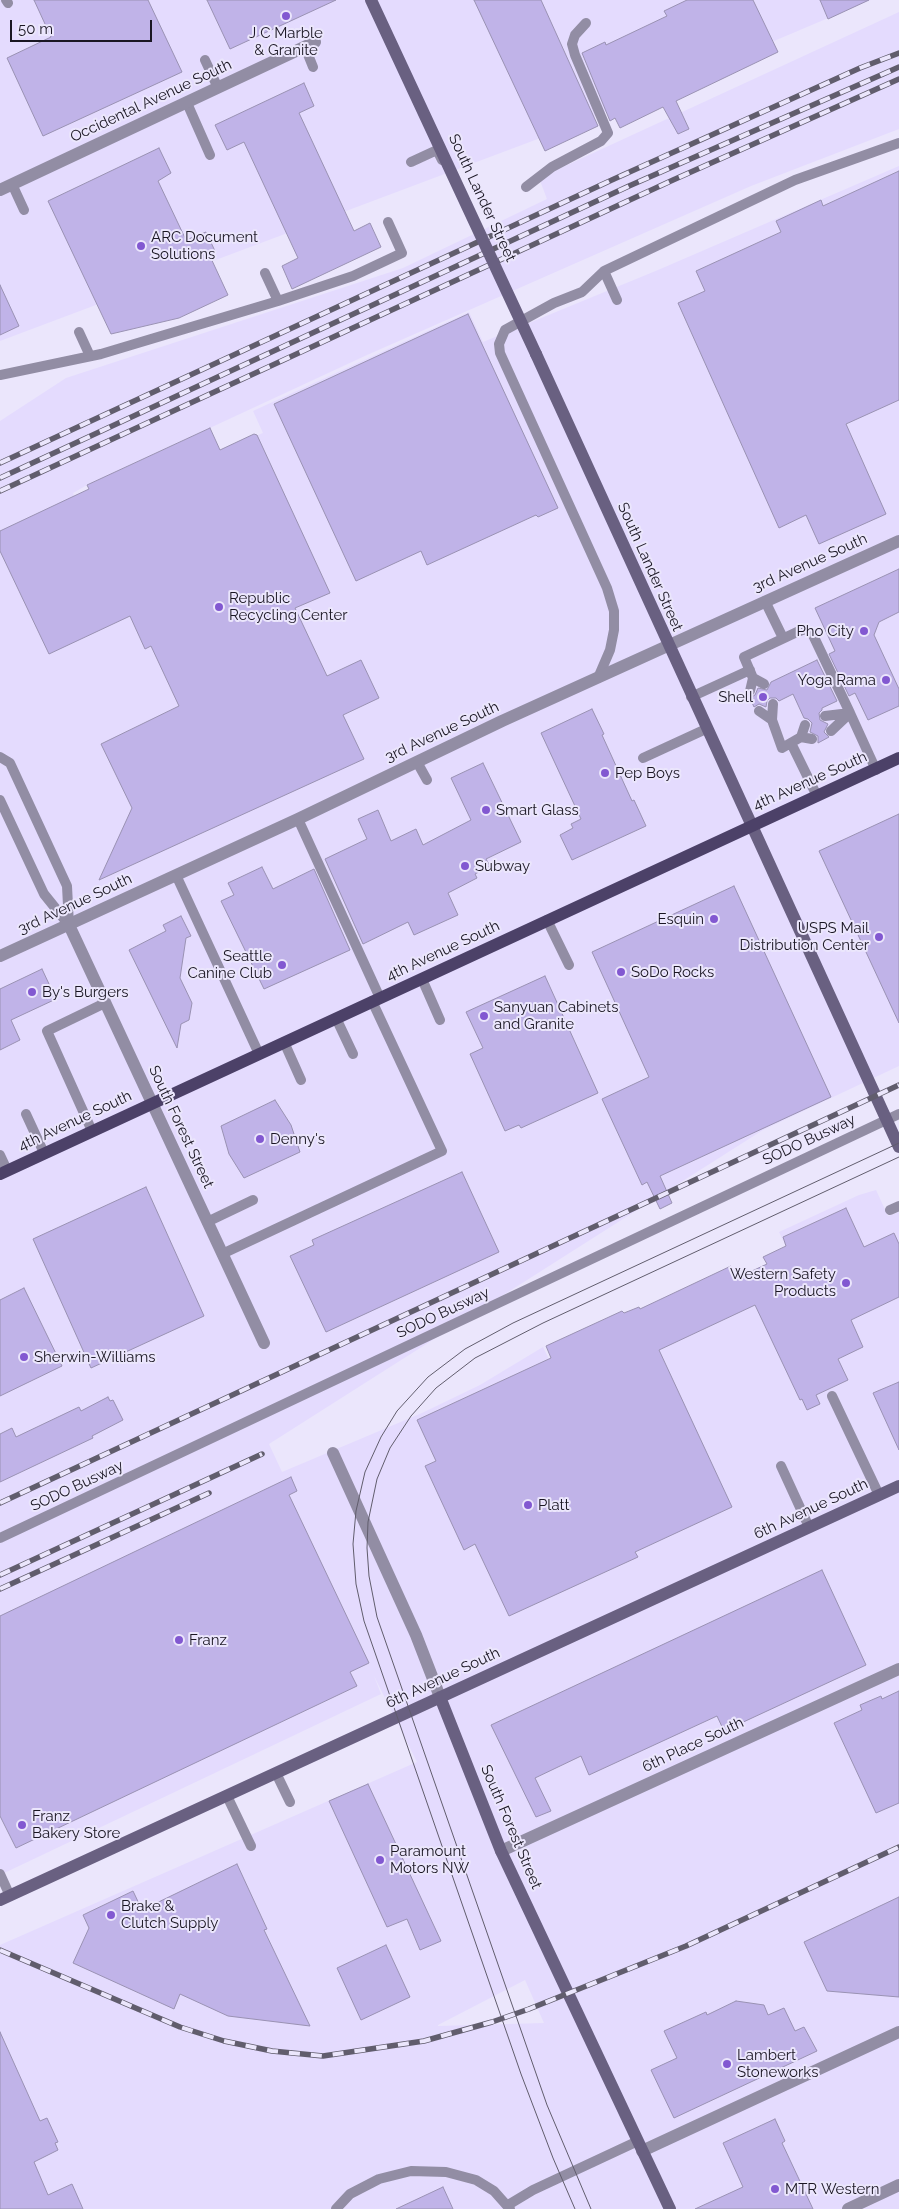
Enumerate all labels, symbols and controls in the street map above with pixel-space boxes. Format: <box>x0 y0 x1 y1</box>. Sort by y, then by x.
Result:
scale bar <box>12 10 155 42</box>
marker: J C Marble & Granite <box>280 10 292 22</box>
text: 50 m <box>18 20 53 38</box>
place label: J C Marble & Granite <box>249 24 323 59</box>
street label: Occidental Avenue South <box>67 56 235 146</box>
street label: South Lander Street <box>444 131 520 265</box>
place label: ARC Document Solutions <box>151 228 258 263</box>
marker: ARC Document Solutions <box>135 240 147 252</box>
street label: South Lander Street <box>614 500 686 634</box>
street label: 3rd Avenue South <box>750 530 870 596</box>
place label: Republic Recycling Center <box>229 589 347 624</box>
marker: Republic Recycling Center <box>213 601 225 613</box>
place label: Pho City <box>796 622 854 640</box>
marker: Pho City <box>858 625 870 637</box>
place label: Yoga Rama <box>798 671 876 689</box>
marker: Yoga Rama <box>880 674 892 686</box>
place label: Shell <box>718 688 753 706</box>
marker: Shell <box>757 691 769 703</box>
street label: 3rd Avenue South <box>382 698 502 766</box>
street label: 4th Avenue South <box>750 748 870 814</box>
place label: Pep Boys <box>615 764 680 782</box>
marker: Pep Boys <box>599 767 611 779</box>
place label: Smart Glass <box>496 801 579 819</box>
marker: Smart Glass <box>480 804 492 816</box>
place label: Subway <box>475 857 530 875</box>
marker: Subway <box>459 860 471 872</box>
street label: 3rd Avenue South <box>15 870 135 938</box>
place label: Esquin <box>657 910 704 928</box>
marker: Esquin <box>708 913 720 925</box>
street label: 4th Avenue South <box>383 917 503 985</box>
place label: USPS Mail Distribution Center <box>740 919 869 954</box>
marker: USPS Mail Distribution Center <box>873 931 885 943</box>
place label: Seattle Canine Club <box>188 947 272 982</box>
marker: Seattle Canine Club <box>276 959 288 971</box>
place label: SoDo Rocks <box>631 963 714 981</box>
marker: SoDo Rocks <box>615 966 627 978</box>
place label: By's Burgers <box>42 983 128 1001</box>
marker: By's Burgers <box>26 986 38 998</box>
place label: Sanyuan Cabinets and Granite <box>494 998 618 1033</box>
marker: Sanyuan Cabinets and Granite <box>478 1010 490 1022</box>
street label: South Forest Street <box>145 1063 217 1191</box>
street label: 4th Avenue South <box>15 1087 135 1155</box>
street label: SODO Busway <box>760 1111 858 1169</box>
place label: Denny's <box>270 1130 325 1148</box>
marker: Denny's <box>254 1133 266 1145</box>
place label: Western Safety Products <box>730 1265 836 1300</box>
marker: Western Safety Products <box>840 1277 852 1289</box>
street label: SODO Busway <box>394 1284 492 1342</box>
place label: Sherwin-Williams <box>34 1348 156 1366</box>
marker: Sherwin-Williams <box>18 1351 30 1363</box>
street label: SODO Busway <box>28 1457 126 1515</box>
street label: 6th Avenue South <box>751 1475 871 1543</box>
place label: Platt <box>538 1496 570 1514</box>
marker: Platt <box>522 1499 534 1511</box>
place label: Franz <box>189 1631 227 1649</box>
marker: Franz <box>173 1634 185 1646</box>
street label: 6th Avenue South <box>383 1644 503 1712</box>
street label: 6th Place South <box>639 1714 747 1776</box>
street label: South Forest Street <box>477 1762 545 1892</box>
place label: Franz Bakery Store <box>32 1807 120 1842</box>
marker: Franz Bakery Store <box>16 1819 28 1831</box>
place label: Paramount Motors NW <box>390 1842 469 1877</box>
marker: Paramount Motors NW <box>374 1854 386 1866</box>
place label: Brake & Clutch Supply <box>121 1897 218 1932</box>
marker: Brake & Clutch Supply <box>105 1909 117 1921</box>
place label: Lambert Stoneworks <box>737 2046 818 2081</box>
marker: Lambert Stoneworks <box>721 2058 733 2070</box>
place label: MTR Western <box>785 2180 879 2198</box>
marker: MTR Western <box>769 2183 781 2195</box>

